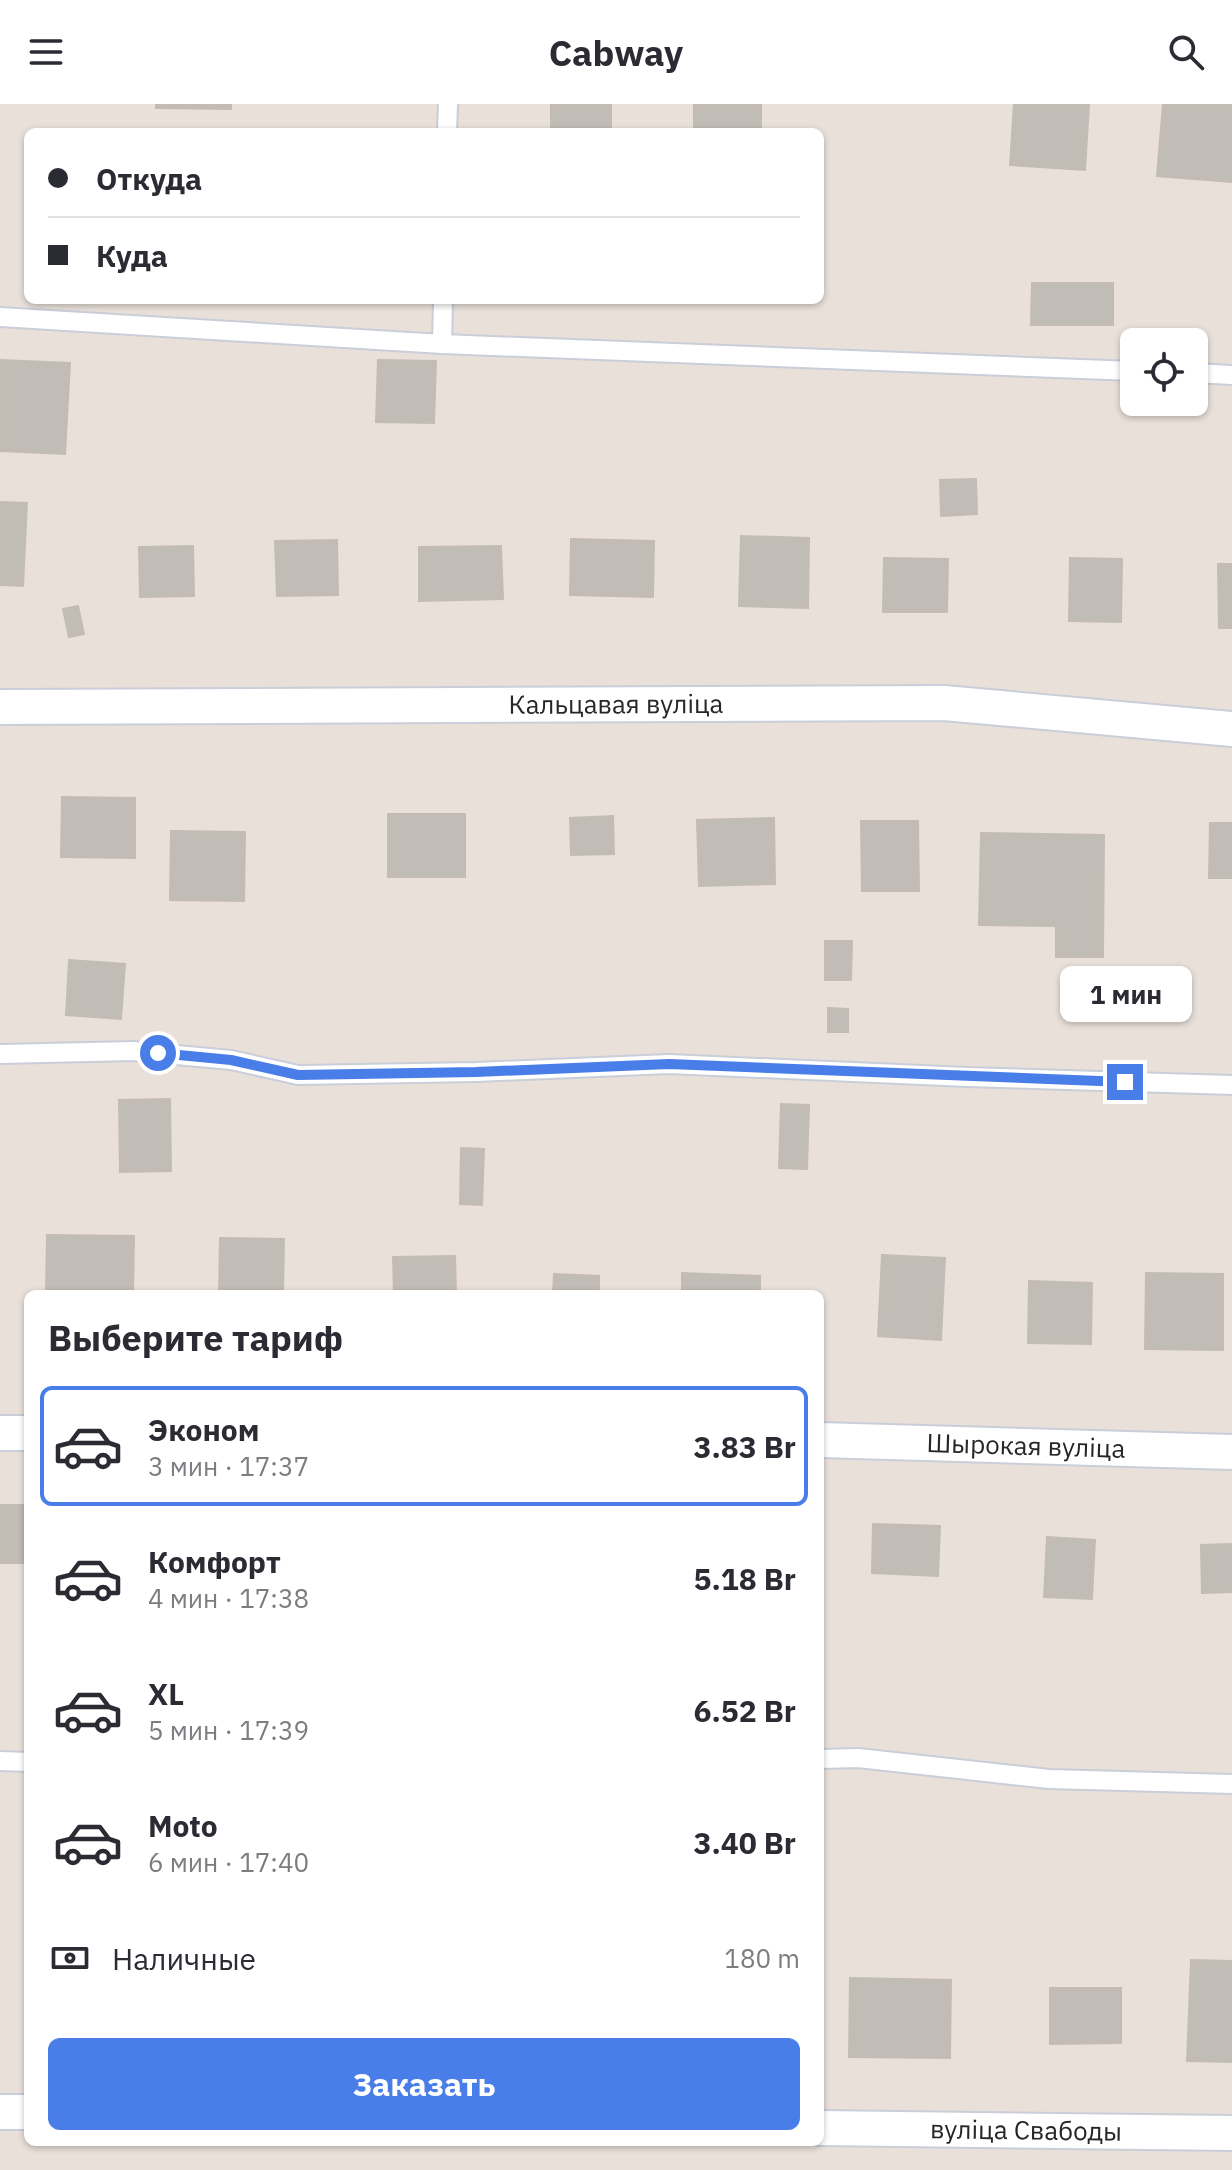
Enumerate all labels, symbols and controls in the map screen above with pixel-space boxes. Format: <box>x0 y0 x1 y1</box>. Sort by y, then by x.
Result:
text: Cabway <box>549 29 683 76</box>
icon: menu <box>24 30 68 74</box>
icon: search <box>1164 30 1208 74</box>
text: Откуда <box>96 159 202 198</box>
text: Куда <box>96 236 168 275</box>
map controls <box>1120 328 1208 416</box>
button: locate <box>1120 328 1208 416</box>
street label: Кальцавая вуліца <box>508 686 724 721</box>
callout: 1 мин <box>1059 966 1191 1022</box>
text: 1 мин <box>1090 977 1162 1011</box>
route start <box>140 1035 176 1071</box>
route end <box>1107 1064 1143 1100</box>
text: Выберите тариф <box>48 1314 343 1361</box>
icon: car <box>52 1410 124 1482</box>
text: Эконом <box>148 1410 259 1449</box>
street label: Шырокая вуліца <box>926 1425 1126 1465</box>
text: 3.83 Br <box>693 1427 796 1466</box>
text: 3 мин · 17:37 <box>148 1449 309 1483</box>
icon: car <box>52 1542 124 1614</box>
text: Комфорт <box>148 1542 281 1581</box>
text: 5.18 Br <box>693 1559 796 1598</box>
text: 4 мин · 17:38 <box>148 1581 309 1615</box>
icon: car <box>52 1674 124 1746</box>
text: XL <box>148 1674 184 1713</box>
text: 6.52 Br <box>693 1691 796 1730</box>
text: 5 мин · 17:39 <box>148 1713 309 1747</box>
icon: car <box>52 1806 124 1878</box>
text: Moto <box>148 1806 218 1845</box>
text: 3.40 Br <box>693 1823 796 1862</box>
text: 6 мин · 17:40 <box>148 1845 309 1879</box>
icon: cash <box>48 1936 92 1980</box>
text: Наличные <box>112 1939 256 1978</box>
text: 180 m <box>724 1941 800 1975</box>
button: Заказать <box>48 2038 800 2130</box>
street label: вуліца Свабоды <box>930 2111 1122 2148</box>

